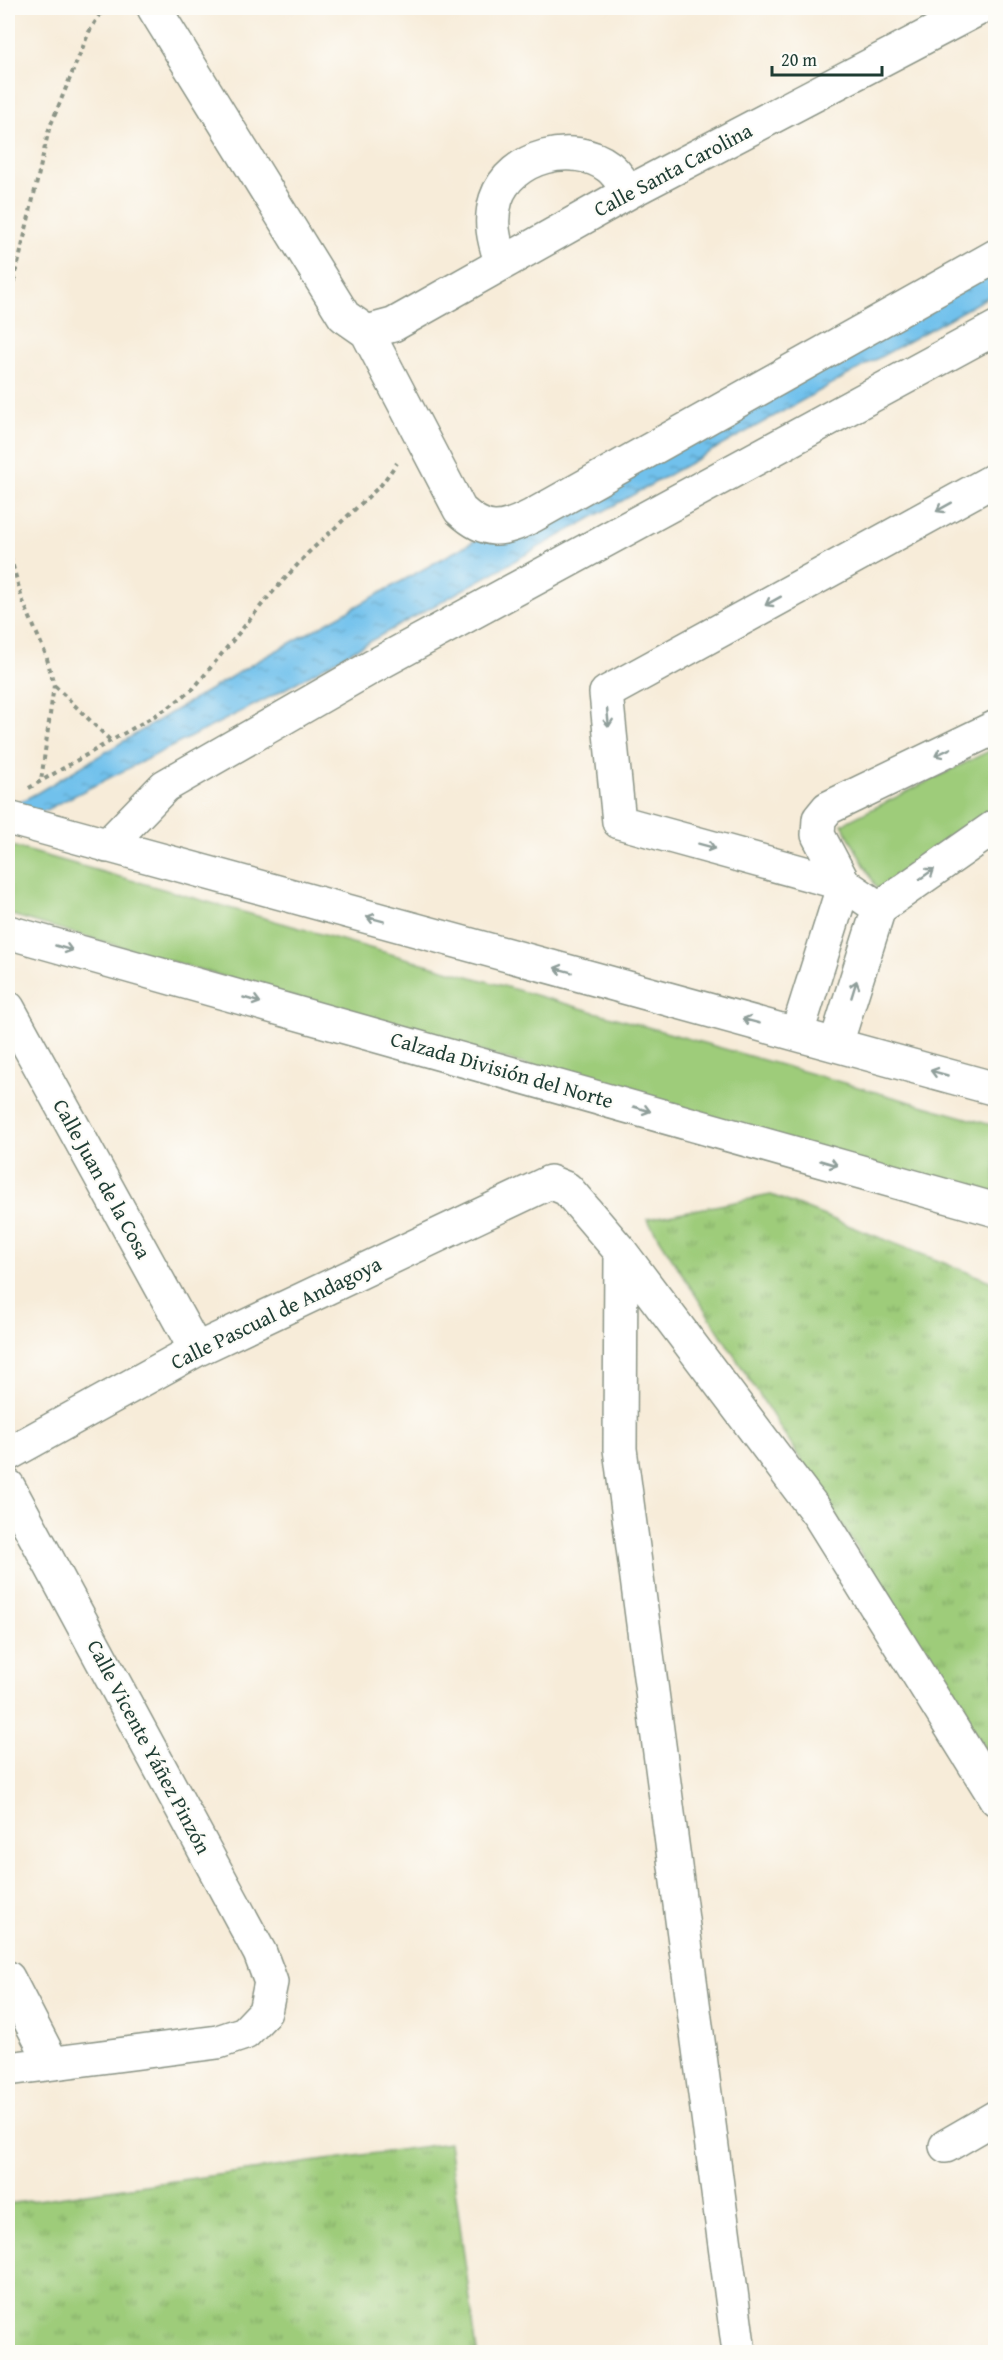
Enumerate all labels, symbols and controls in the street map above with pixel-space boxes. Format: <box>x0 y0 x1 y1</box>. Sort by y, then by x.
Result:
scale bar <box>772 39 882 77</box>
text: 20 m <box>781 46 817 73</box>
street label: Calle Santa Carolina <box>588 115 758 224</box>
one-way arrow <box>936 501 953 513</box>
one-way arrow <box>765 596 783 607</box>
one-way arrow <box>603 707 614 727</box>
one-way arrow <box>934 747 952 759</box>
one-way arrow <box>697 841 716 852</box>
one-way arrow <box>918 868 934 880</box>
one-way arrow <box>366 912 385 924</box>
one-way arrow <box>54 942 73 954</box>
one-way arrow <box>554 964 573 975</box>
one-way arrow <box>849 979 860 998</box>
one-way arrow <box>242 995 261 1006</box>
one-way arrow <box>742 1015 761 1026</box>
street label: Calzada División del Norte <box>387 1023 617 1116</box>
one-way arrow <box>930 1067 949 1078</box>
street label: Calle Juan de la Cosa <box>46 1093 159 1264</box>
one-way arrow <box>632 1104 651 1115</box>
one-way arrow <box>819 1158 838 1169</box>
street label: Calle Pascual de Andagoya <box>165 1248 386 1377</box>
street label: Calle Vicente Yáñez Pinzón <box>80 1634 219 1860</box>

